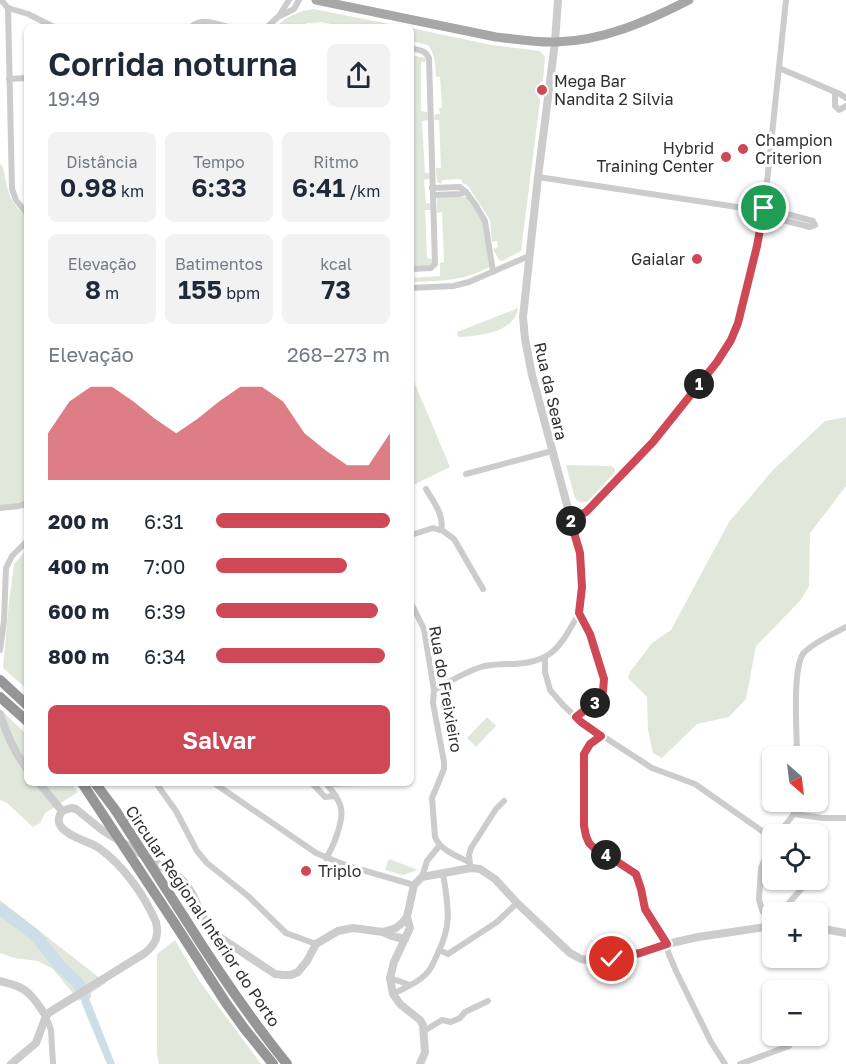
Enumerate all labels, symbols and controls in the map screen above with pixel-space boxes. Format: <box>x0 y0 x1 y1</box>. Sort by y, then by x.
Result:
text: Corrida noturna <box>48 44 297 83</box>
button: share <box>327 44 390 107</box>
place label: Mega Bar Nandita 2 Silvia <box>554 71 674 109</box>
marker: Mega Bar Nandita 2 Silvia <box>535 83 549 97</box>
text: 19:49 <box>48 86 100 110</box>
place label: Champion Criterion <box>755 130 833 168</box>
place label: Hybrid Training Center <box>597 138 714 176</box>
marker: Champion Criterion <box>736 142 750 156</box>
marker: Hybrid Training Center <box>719 150 733 164</box>
text: Distância <box>66 152 138 172</box>
text: Tempo <box>193 152 245 172</box>
text: Ritmo <box>313 152 359 172</box>
text: 0.98 <box>60 172 117 203</box>
text: 6:33 <box>191 172 247 203</box>
text: 6:41 <box>292 172 345 203</box>
text: km <box>117 181 144 201</box>
text: /km <box>345 181 380 201</box>
pin <box>738 182 789 233</box>
icon: arrive <box>747 191 780 224</box>
place label: Gaialar <box>631 249 685 269</box>
marker: Gaialar <box>690 252 704 266</box>
text: Elevação <box>68 254 136 274</box>
text: Batimentos <box>175 254 263 274</box>
text: kcal <box>320 254 352 274</box>
text: 8 <box>85 274 101 305</box>
text: 155 <box>178 274 222 305</box>
text: 73 <box>321 274 351 305</box>
text: m <box>101 283 119 303</box>
text: bpm <box>222 283 260 303</box>
street label: Rua da Seara <box>530 340 572 442</box>
text: Elevação <box>48 342 134 366</box>
text: 268–273 m <box>287 342 390 366</box>
pin: 1 <box>684 369 714 399</box>
text: 1 <box>695 374 703 394</box>
pin: 2 <box>556 506 586 536</box>
text: 200 m <box>48 509 109 533</box>
text: 6:31 <box>144 509 184 533</box>
text: 2 <box>566 511 576 531</box>
text: 400 m <box>48 554 109 578</box>
text: 7:00 <box>144 554 185 578</box>
text: 600 m <box>48 599 109 623</box>
text: 6:39 <box>144 599 186 623</box>
street label: Rua do Freixieiro <box>425 624 467 754</box>
text: 800 m <box>48 644 109 668</box>
text: 6:34 <box>144 644 186 668</box>
pin: 3 <box>580 688 610 718</box>
text: 3 <box>590 693 600 713</box>
button: Salvar <box>48 705 390 774</box>
north arrow <box>762 746 828 812</box>
map controls <box>762 746 828 1046</box>
street label: Circular Regional Interior do Porto <box>121 802 285 1030</box>
button: locate <box>762 824 828 890</box>
pin: 4 <box>591 840 621 870</box>
text: 4 <box>601 845 611 865</box>
place label: Triplo <box>318 861 361 881</box>
marker: Triplo <box>299 864 313 878</box>
button: + <box>762 902 828 968</box>
pin <box>586 933 637 984</box>
icon: check <box>595 942 628 975</box>
button: − <box>762 980 828 1046</box>

